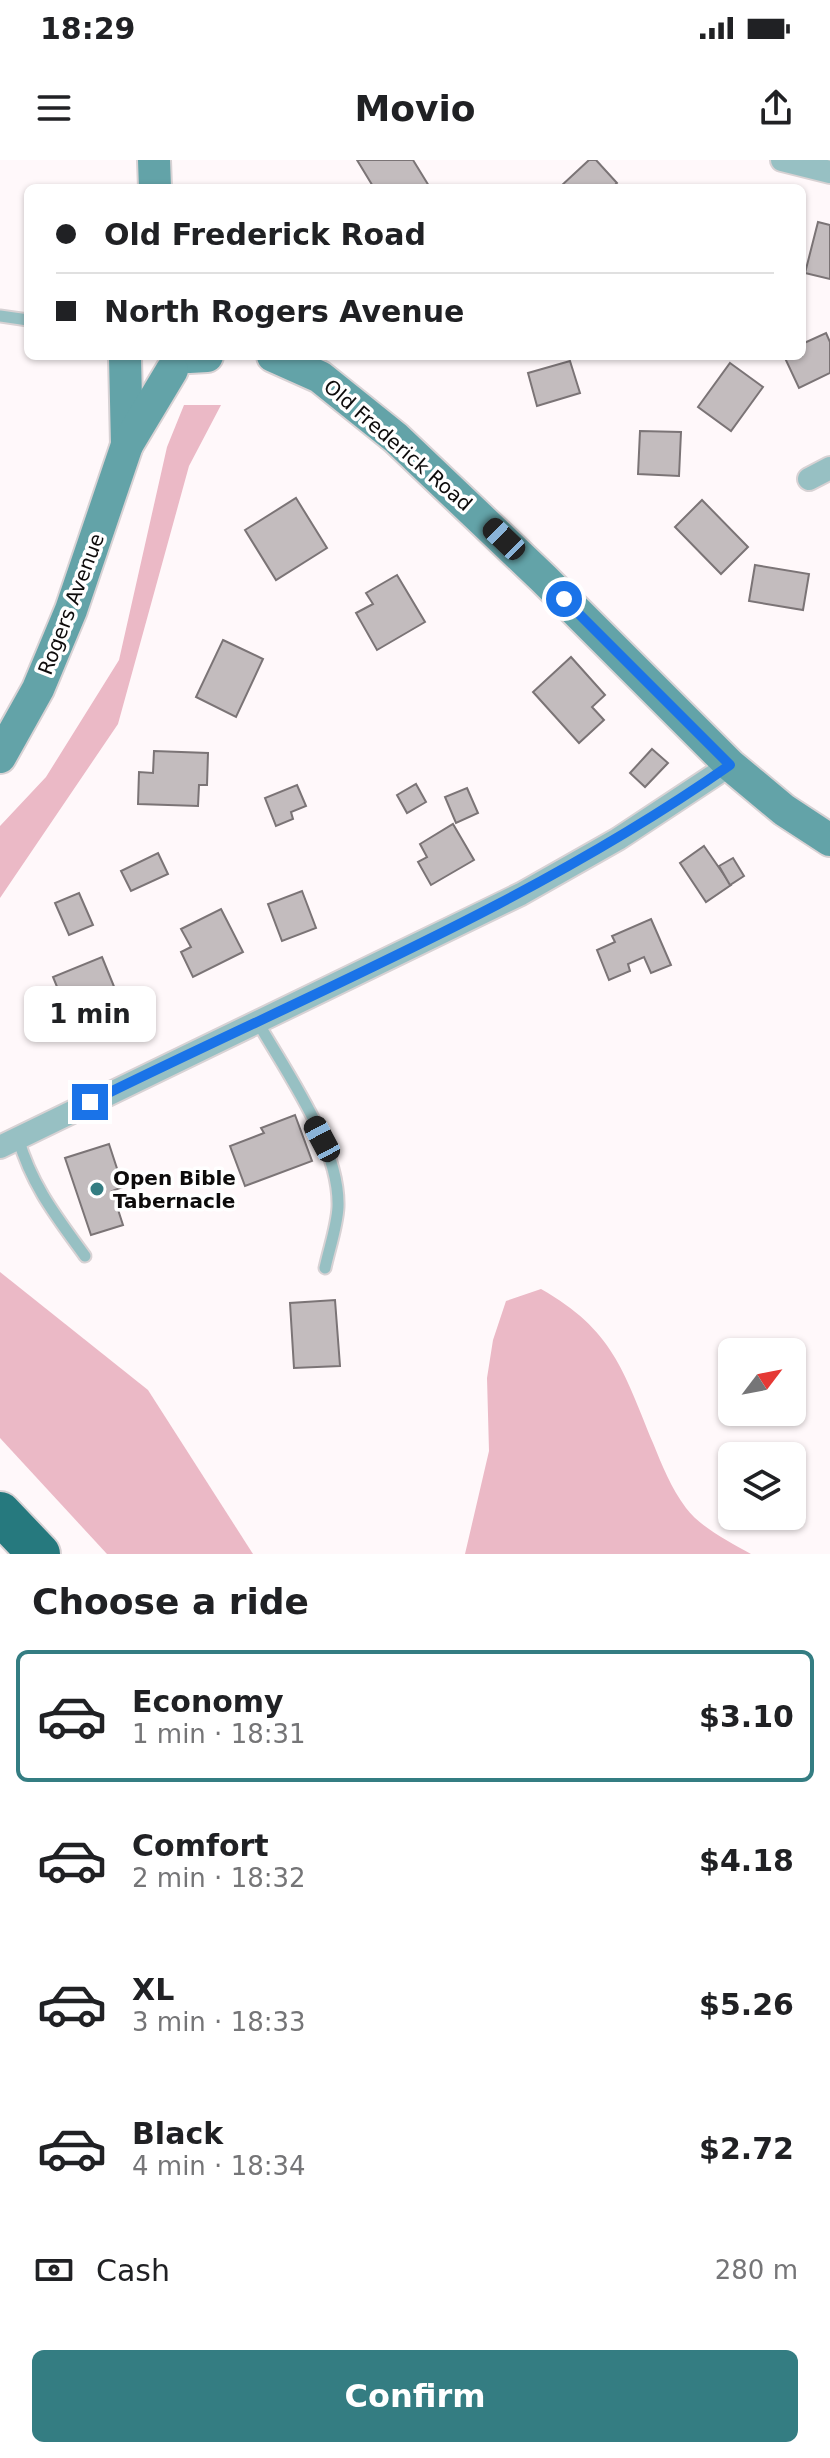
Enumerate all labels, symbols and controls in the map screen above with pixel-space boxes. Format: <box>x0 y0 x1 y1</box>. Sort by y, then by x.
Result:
text: 18:29 <box>40 11 136 46</box>
icon: menu <box>32 86 76 130</box>
icon: share <box>754 86 798 130</box>
text: Movio <box>354 88 476 129</box>
text: Old Frederick Road <box>104 217 426 252</box>
text: North Rogers Avenue <box>104 294 464 329</box>
street label: Old Frederick Road <box>319 374 477 516</box>
car <box>478 514 530 564</box>
street label: Rogers Avenue <box>33 530 109 678</box>
route start <box>546 581 582 617</box>
callout: 1 min <box>24 986 156 1042</box>
text: 1 min <box>49 999 131 1029</box>
route end <box>72 1084 108 1120</box>
car <box>300 1112 344 1166</box>
place label: Open Bible Tabernacle <box>113 1166 236 1213</box>
marker: Open Bible Tabernacle <box>88 1180 106 1198</box>
north arrow <box>718 1338 806 1426</box>
map controls <box>718 1338 806 1530</box>
button: layers <box>718 1442 806 1530</box>
text: Choose a ride <box>32 1581 309 1622</box>
icon: car <box>36 1680 108 1752</box>
text: Economy <box>132 1684 284 1719</box>
text: $3.10 <box>699 1699 794 1734</box>
text: 1 min · 18:31 <box>132 1719 306 1749</box>
icon: car <box>36 1824 108 1896</box>
text: Comfort <box>132 1828 269 1863</box>
text: $4.18 <box>699 1843 794 1878</box>
text: 2 min · 18:32 <box>132 1863 306 1893</box>
icon: car <box>36 1968 108 2040</box>
text: XL <box>132 1972 174 2007</box>
text: $5.26 <box>699 1987 794 2022</box>
text: 3 min · 18:33 <box>132 2007 306 2037</box>
icon: car <box>36 2112 108 2184</box>
text: Black <box>132 2116 223 2151</box>
text: $2.72 <box>699 2131 794 2166</box>
text: 4 min · 18:34 <box>132 2151 306 2181</box>
icon: cash <box>32 2248 76 2292</box>
text: Cash <box>96 2253 170 2288</box>
text: 280 m <box>715 2255 798 2285</box>
button: Confirm <box>32 2350 798 2442</box>

